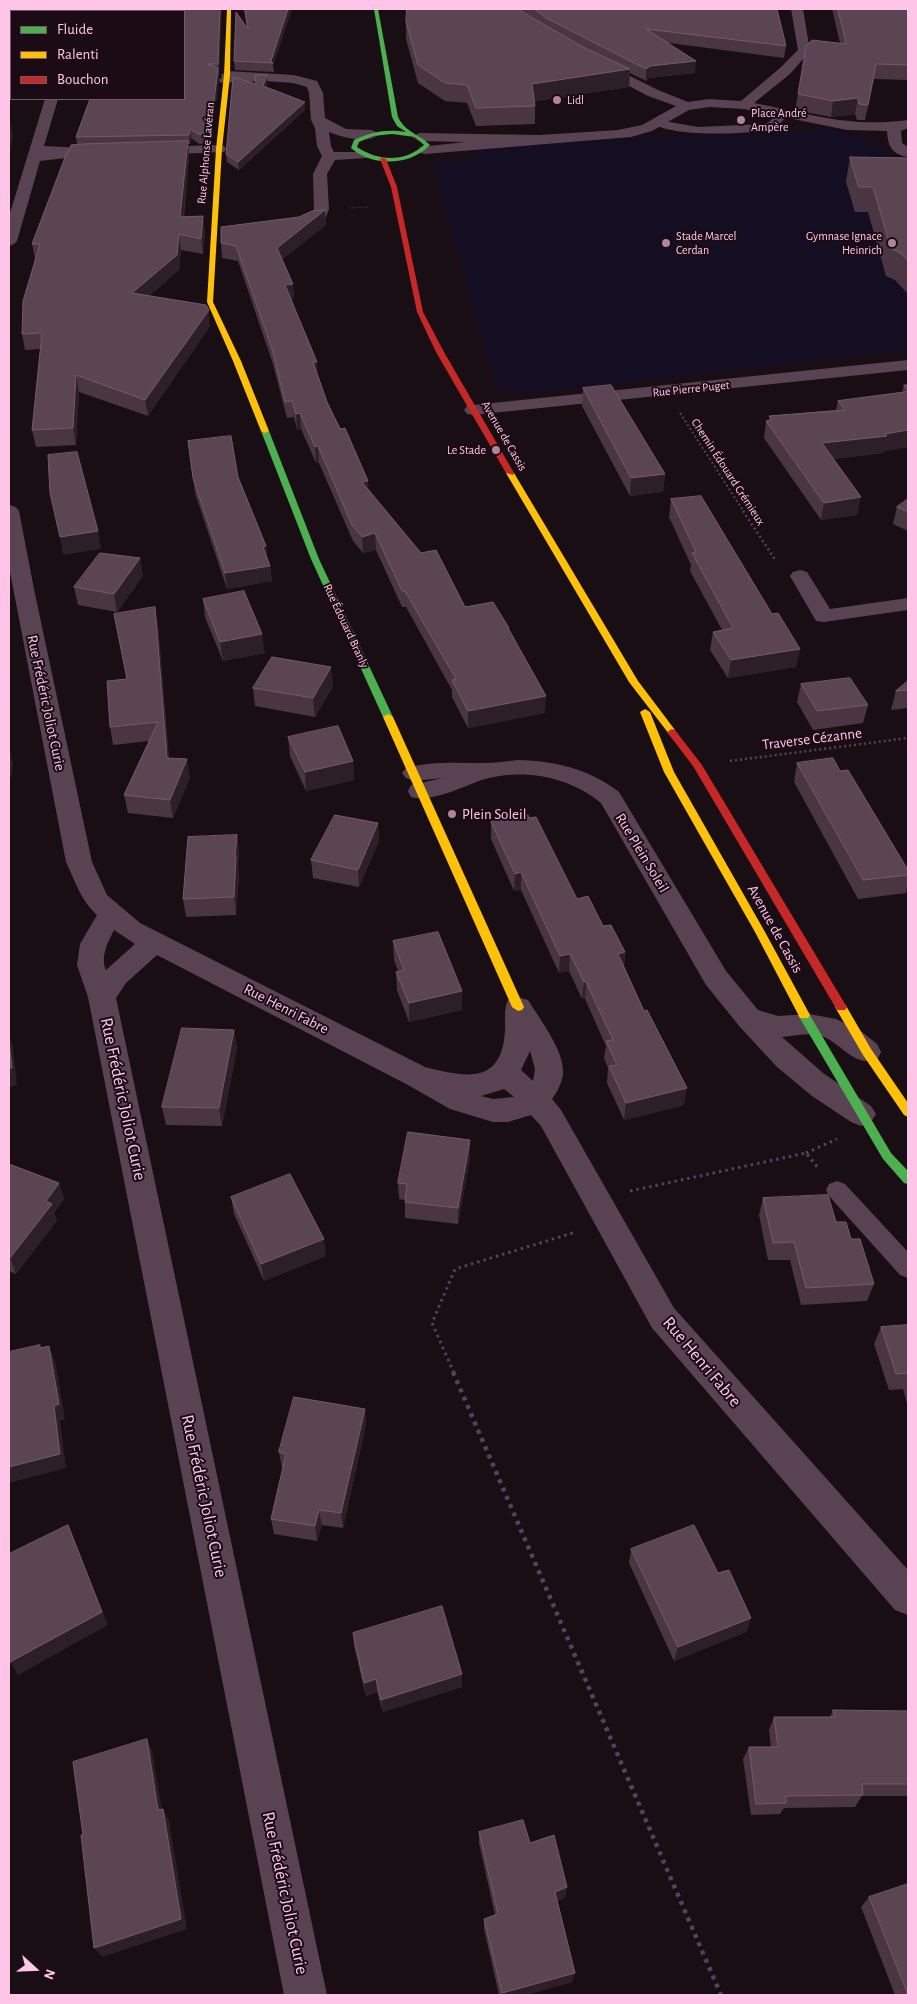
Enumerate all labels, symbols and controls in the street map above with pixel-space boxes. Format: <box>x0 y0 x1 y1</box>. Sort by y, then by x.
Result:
legend <box>10 10 185 100</box>
text: Fluide <box>57 22 93 37</box>
text: Ralenti <box>57 47 99 62</box>
text: Bouchon <box>57 72 108 87</box>
place label: Lidl <box>567 93 584 107</box>
marker: Lidl <box>551 94 563 106</box>
street label: Rue Alphonse Lavéran <box>194 101 218 205</box>
place label: Place André Ampère <box>751 106 806 134</box>
marker: Place André Ampère <box>735 114 747 126</box>
place label: Stade Marcel Cerdan <box>676 229 737 257</box>
place label: Gymnase Ignace Heinrich <box>806 229 882 257</box>
marker: Stade Marcel Cerdan <box>660 237 672 249</box>
marker: Gymnase Ignace Heinrich <box>886 237 898 249</box>
street label: Rue Pierre Puget <box>652 378 730 400</box>
street label: Avenue de Cassis <box>478 398 530 474</box>
street label: Chemin Édouard Crémieux <box>688 416 768 528</box>
place label: Le Stade <box>447 443 486 457</box>
marker: Le Stade <box>490 444 502 456</box>
street label: Rue Édouard Branly <box>320 582 372 670</box>
street label: Rue Frédéric Joliot Curie <box>23 633 69 773</box>
street label: Traverse Cézanne <box>761 724 863 754</box>
place label: Plein Soleil <box>462 805 526 823</box>
marker: Plein Soleil <box>446 808 458 820</box>
street label: Rue Plein Soleil <box>611 810 673 896</box>
street label: Avenue de Cassis <box>743 882 807 976</box>
street label: Rue Henri Fabre <box>241 980 331 1038</box>
street label: Rue Frédéric Joliot Curie <box>95 1016 151 1182</box>
street label: Rue Henri Fabre <box>658 1312 746 1412</box>
street label: Rue Frédéric Joliot Curie <box>176 1413 232 1579</box>
street label: Rue Frédéric Joliot Curie <box>257 1810 313 1976</box>
north arrow <box>10 1944 60 1994</box>
text: N <box>41 1967 57 1981</box>

